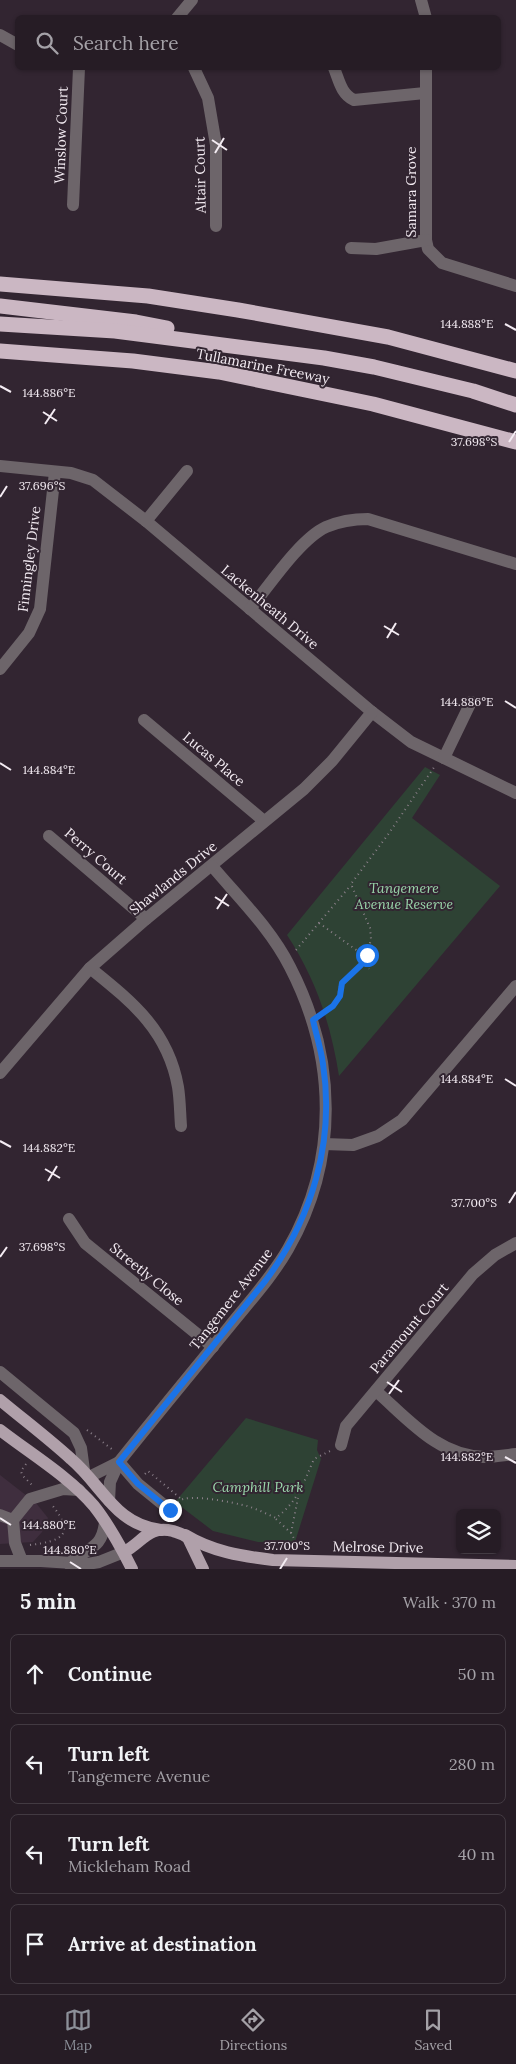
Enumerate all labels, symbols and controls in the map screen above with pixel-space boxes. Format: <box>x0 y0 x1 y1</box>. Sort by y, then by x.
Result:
search box <box>15 15 501 70</box>
icon: search <box>33 29 61 57</box>
text: Search here <box>73 31 179 55</box>
street label: Winslow Court <box>50 86 72 184</box>
street label: Altair Court <box>190 136 210 215</box>
street label: Samara Grove <box>402 146 420 238</box>
text: 144.888°E <box>441 316 493 331</box>
street label: Tullamarine Freeway <box>195 344 332 388</box>
text: 144.886°E <box>22 385 76 400</box>
text: 37.698°S <box>451 434 497 449</box>
text: 37.696°S <box>19 478 66 493</box>
street label: Finningley Drive <box>14 505 44 613</box>
street label: Lackenheath Drive <box>217 561 323 653</box>
text: 144.886°E <box>440 694 494 709</box>
street label: Lucas Place <box>179 728 249 790</box>
text: 144.884°E <box>23 762 75 777</box>
street label: Perry Court <box>61 824 132 889</box>
street label: Shawlands Drive <box>126 837 221 919</box>
park label: Tangemere Avenue Reserve <box>354 879 453 913</box>
route start <box>356 944 379 967</box>
text: 144.884°E <box>441 1071 493 1086</box>
text: 144.882°E <box>23 1140 75 1155</box>
text: 37.700°S <box>451 1195 497 1210</box>
text: 37.698°S <box>19 1239 65 1254</box>
street label: Streetly Close <box>106 1239 188 1310</box>
street label: Tangemere Avenue <box>186 1244 277 1354</box>
street label: Paramount Court <box>366 1278 453 1377</box>
text: 144.882°E <box>441 1449 493 1464</box>
park label: Camphill Park <box>212 1478 304 1496</box>
route end <box>159 1499 182 1522</box>
map controls <box>456 1509 501 1554</box>
button: layers <box>456 1509 501 1554</box>
text: 144.880°E <box>22 1517 76 1532</box>
street label: Melrose Drive <box>332 1537 424 1557</box>
text: 37.700°S <box>264 1538 310 1553</box>
text: 144.880°E <box>43 1542 97 1557</box>
text: 5 min <box>20 1588 76 1615</box>
text: Walk · 370 m <box>403 1592 496 1612</box>
icon: ahead <box>21 1660 49 1688</box>
text: Continue <box>68 1662 152 1686</box>
text: 50 m <box>458 1664 495 1684</box>
text: Turn left <box>68 1742 149 1766</box>
icon: left <box>21 1750 49 1778</box>
text: 280 m <box>449 1754 495 1774</box>
text: Tangemere Avenue <box>68 1766 210 1786</box>
text: Turn left <box>68 1832 149 1856</box>
icon: left <box>21 1840 49 1868</box>
text: 40 m <box>458 1844 495 1864</box>
text: Mickleham Road <box>68 1856 191 1876</box>
icon: arrive <box>21 1930 49 1958</box>
text: Arrive at destination <box>68 1932 257 1956</box>
tab: Map <box>64 2006 92 2054</box>
tab: Directions <box>219 2006 287 2054</box>
tab: Saved <box>414 2006 452 2054</box>

